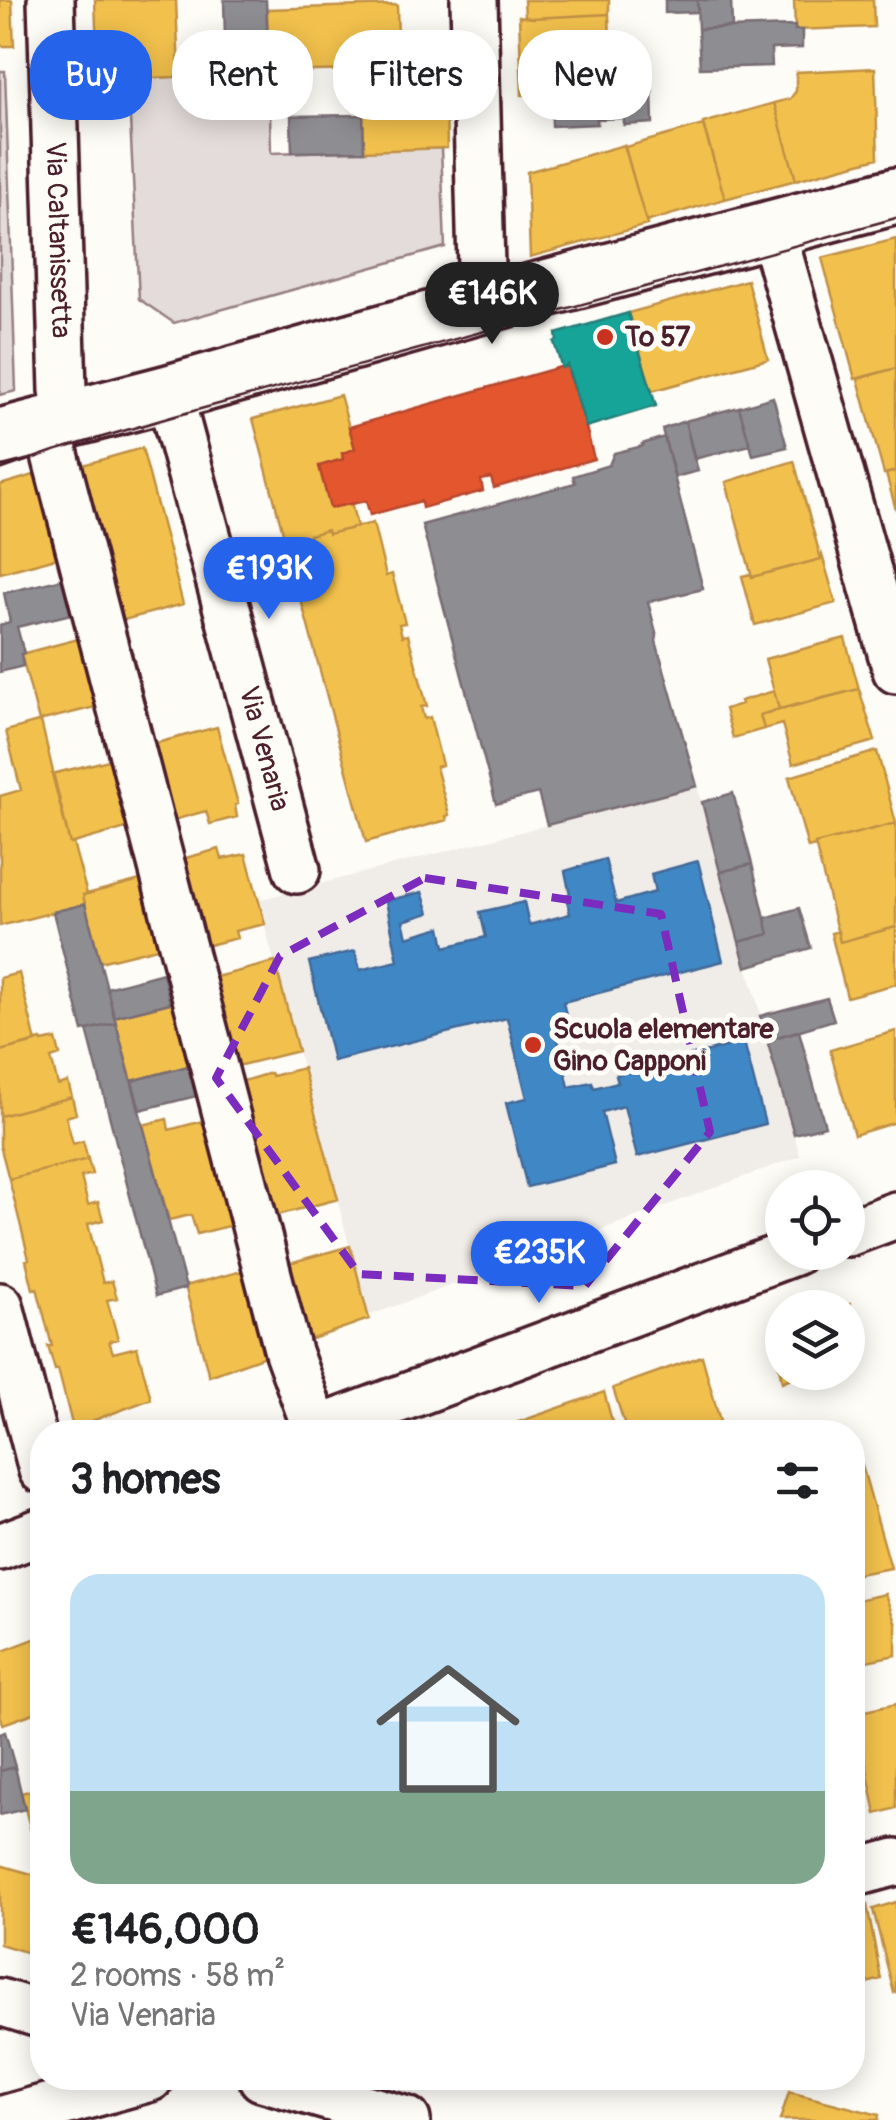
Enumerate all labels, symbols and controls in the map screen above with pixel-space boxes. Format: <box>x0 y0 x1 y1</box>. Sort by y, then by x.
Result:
chip: Buy <box>30 30 152 120</box>
chip: Rent <box>172 30 313 120</box>
chip: Filters <box>333 30 498 120</box>
chip: New <box>518 30 652 120</box>
street label: Via Caltanissetta <box>38 141 79 339</box>
pin: €146K <box>422 262 562 347</box>
text: €146K <box>447 274 537 314</box>
place label: To 57 <box>624 320 691 355</box>
marker: To 57 <box>594 326 616 348</box>
pin: €193K <box>199 537 339 622</box>
text: €193K <box>225 549 313 589</box>
street label: Via Venaria <box>231 682 298 815</box>
place label: Scuola elementare Gino Capponi <box>553 1012 775 1079</box>
marker: Scuola elementare Gino Capponi <box>522 1034 544 1056</box>
map controls <box>765 1170 865 1390</box>
button: locate <box>765 1170 865 1270</box>
pin: €235K <box>469 1221 609 1306</box>
text: €235K <box>493 1233 585 1273</box>
button: layers <box>765 1290 865 1390</box>
icon: filters <box>770 1453 825 1508</box>
text: 3 homes <box>70 1454 220 1506</box>
icon: home <box>358 1639 538 1819</box>
text: €146,000 <box>70 1904 260 1956</box>
text: 2 rooms · 58 m² <box>70 1956 285 1996</box>
text: Via Venaria <box>70 1996 216 2036</box>

